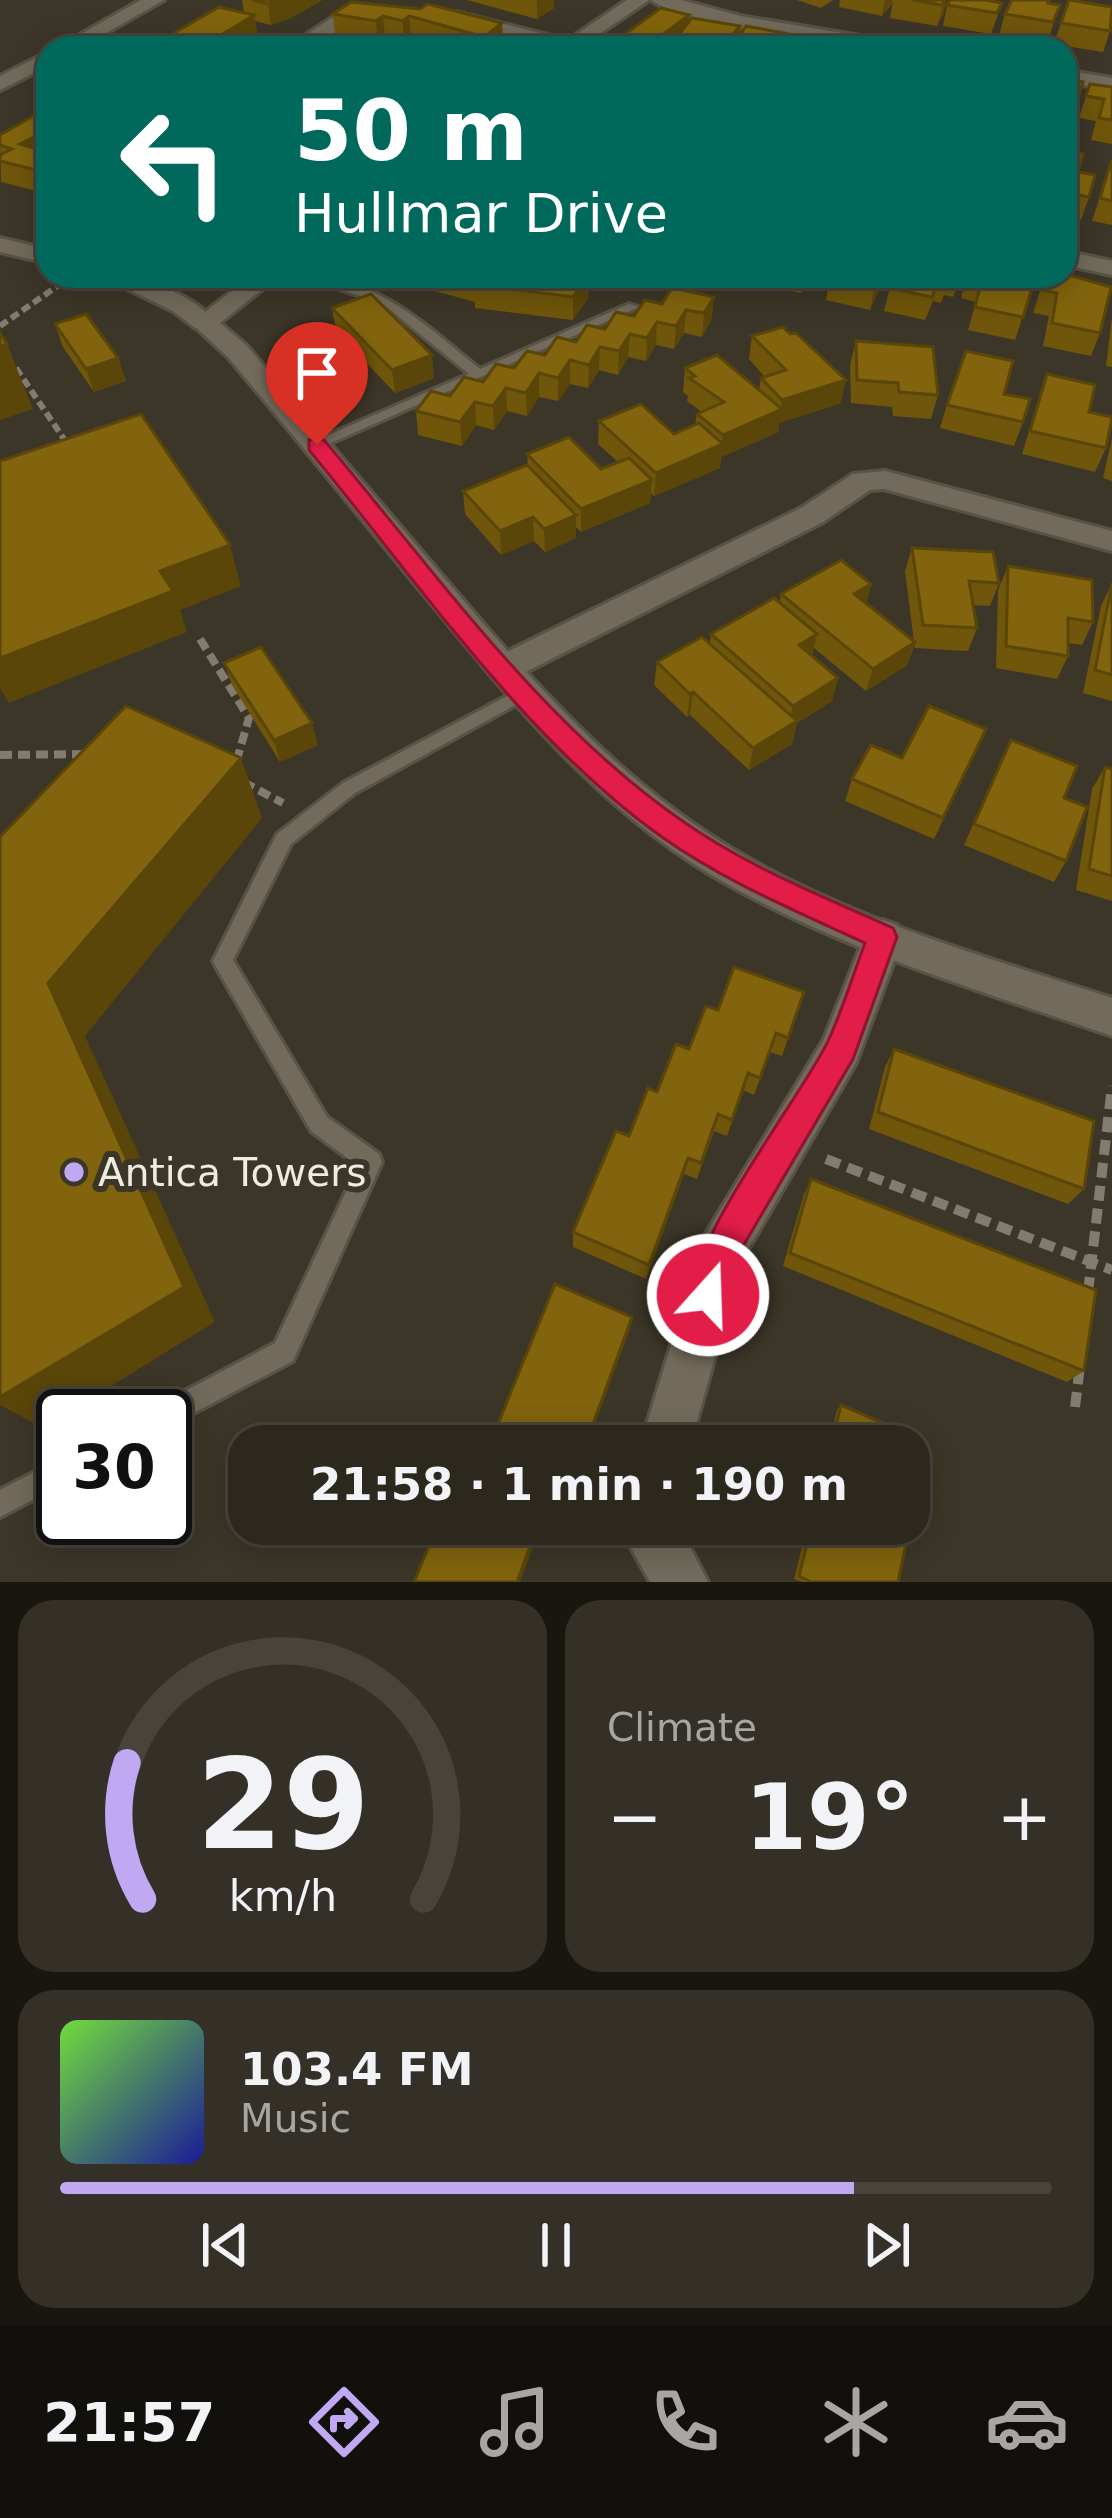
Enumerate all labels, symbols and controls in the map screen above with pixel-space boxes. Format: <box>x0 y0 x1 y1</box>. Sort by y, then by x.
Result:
text: 50 m <box>294 82 528 180</box>
icon: left <box>96 84 252 240</box>
text: Hullmar Drive <box>294 182 668 245</box>
pin <box>266 322 368 445</box>
icon: arrive <box>284 340 350 406</box>
place label: Antica Towers <box>98 1150 367 1195</box>
marker: Antica Towers <box>61 1159 87 1185</box>
position arrow <box>645 1232 771 1358</box>
speed limit sign: 30 <box>36 1389 192 1545</box>
text: 21:58 · 1 min · 190 m <box>310 1458 848 1511</box>
text: Climate <box>607 1705 757 1750</box>
text: 29 <box>196 1732 369 1877</box>
text: 19° <box>744 1765 915 1870</box>
text: − <box>607 1779 662 1856</box>
text: + <box>997 1779 1052 1856</box>
text: km/h <box>228 1871 337 1921</box>
text: 103.4 FM <box>240 2043 474 2096</box>
text: Music <box>240 2096 351 2141</box>
icon: previous <box>192 2212 258 2278</box>
icon: pause <box>523 2212 589 2278</box>
icon: next <box>854 2212 920 2278</box>
icon: directions <box>302 2380 386 2464</box>
icon: music <box>473 2380 557 2464</box>
icon: phone <box>643 2380 727 2464</box>
icon: climate <box>814 2380 898 2464</box>
icon: car <box>985 2380 1069 2464</box>
text: 21:57 <box>43 2391 215 2454</box>

